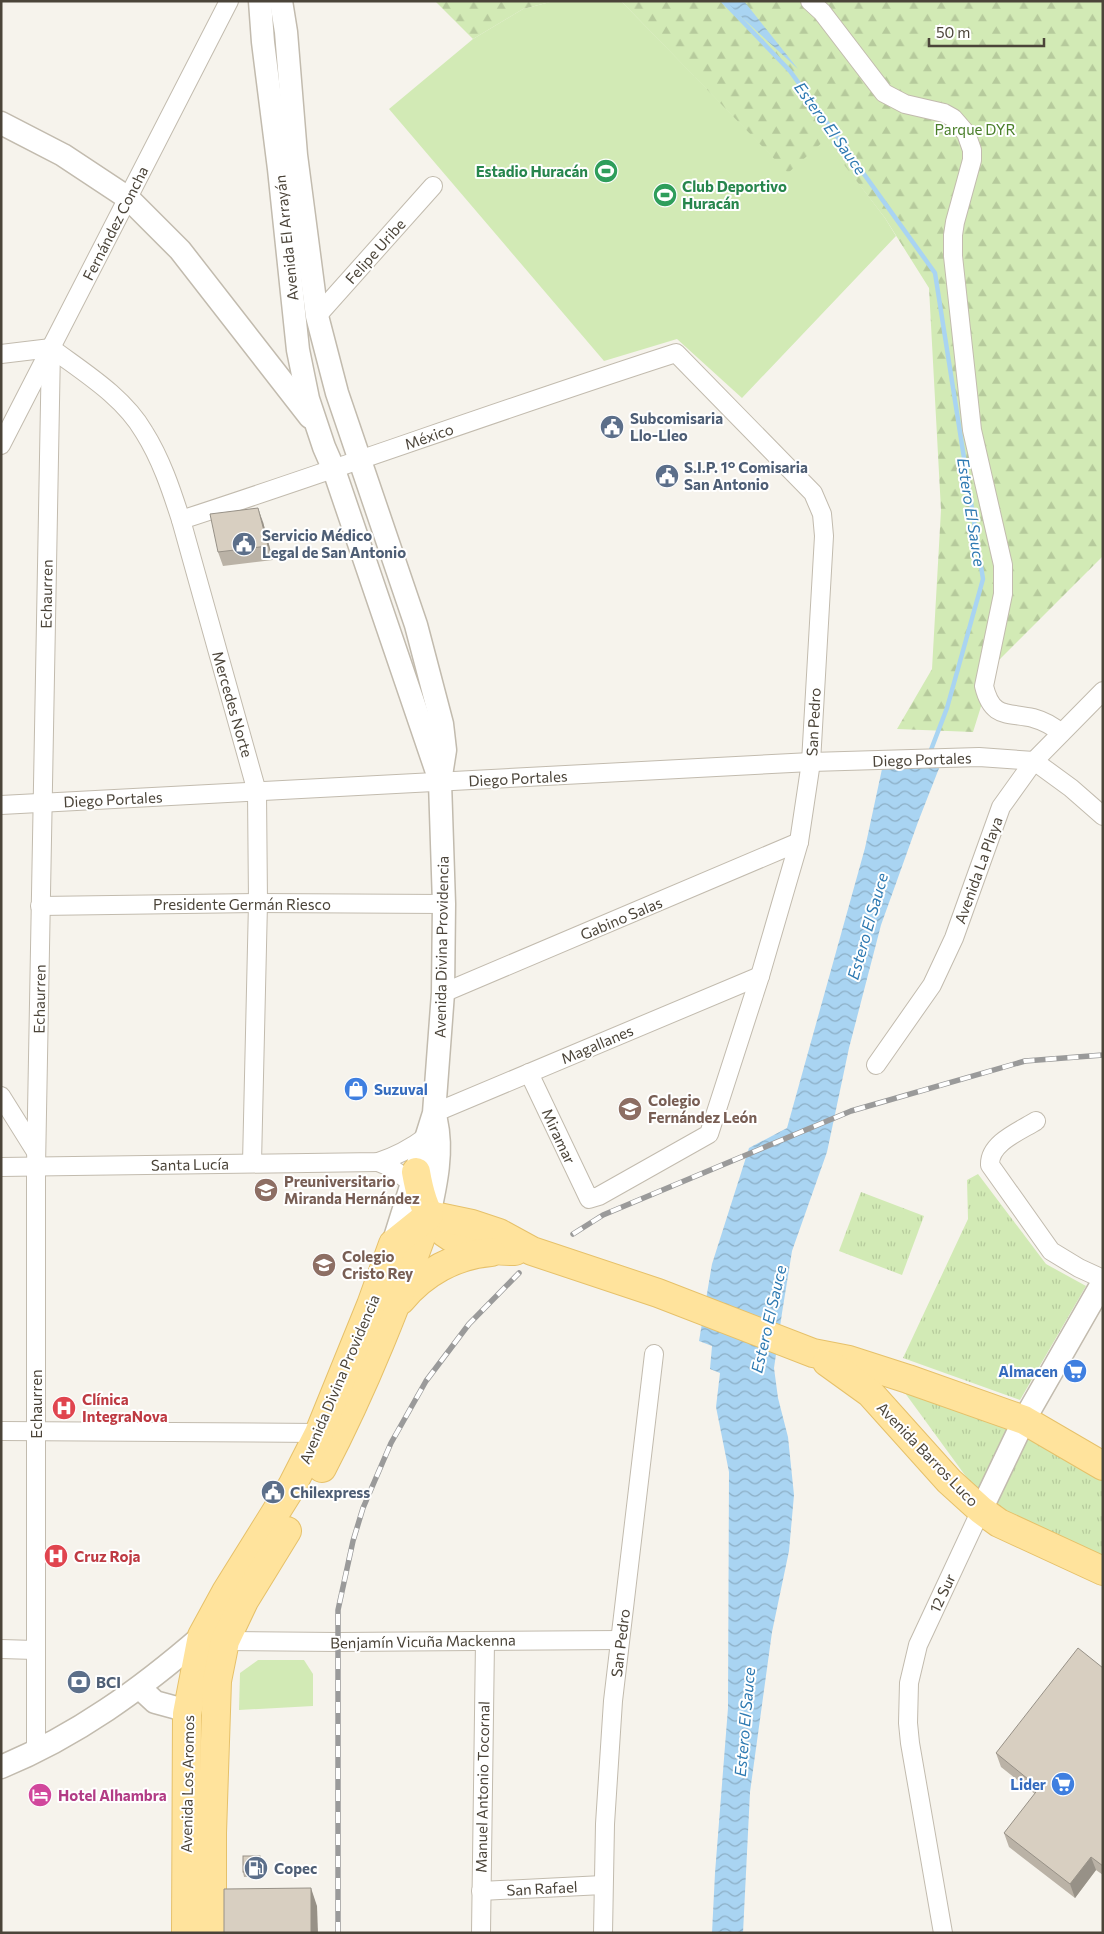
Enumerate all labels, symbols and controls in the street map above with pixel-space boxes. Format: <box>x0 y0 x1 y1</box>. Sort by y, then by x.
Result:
scale bar <box>929 15 1044 47</box>
text: 50 m <box>936 23 970 41</box>
water label: Estero El Sauce <box>791 78 871 179</box>
park label: Parque DYR <box>934 120 1016 138</box>
sports icon: Estadio Huracán <box>593 158 619 184</box>
place label: Estadio Huracán <box>476 162 588 180</box>
street label: Fernández Concha <box>78 163 152 283</box>
street label: Avenida El Arrayán <box>270 174 302 302</box>
place label: Club Deportivo Huracán <box>682 177 787 212</box>
sports icon: Club Deportivo Huracán <box>652 182 678 208</box>
street label: Felipe Uribe <box>341 215 409 287</box>
place label: Subcomisaria Llo-Lleo <box>630 409 723 444</box>
public building icon: Subcomisaria Llo-Lleo <box>599 414 625 440</box>
street label: México <box>402 419 456 453</box>
water label: Estero El Sauce <box>954 456 990 568</box>
place label: S.I.P. 1° Comisaria San Antonio <box>684 458 808 493</box>
public building icon: S.I.P. 1° Comisaria San Antonio <box>654 463 680 489</box>
place label: Servicio Médico Legal de San Antonio <box>262 526 406 561</box>
public building icon: Servicio Médico Legal de San Antonio <box>231 531 257 557</box>
street label: Echaurren <box>36 559 56 629</box>
street label: Mercedes Norte <box>209 649 257 759</box>
street label: San Pedro <box>802 687 824 757</box>
street label: Diego Portales <box>872 748 972 770</box>
street label: Diego Portales <box>468 766 568 790</box>
street label: Diego Portales <box>63 787 163 811</box>
street label: Avenida La Playa <box>950 814 1006 926</box>
street label: Avenida Divina Providencia <box>430 856 452 1038</box>
water label: Estero El Sauce <box>843 870 891 981</box>
street label: Gabino Salas <box>577 893 665 943</box>
street label: Presidente Germán Riesco <box>153 895 331 913</box>
street label: Echaurren <box>29 964 49 1034</box>
street label: Magallanes <box>558 1021 636 1067</box>
shop icon: Suzuval <box>343 1076 369 1102</box>
place label: Suzuval <box>374 1080 428 1098</box>
place label: Colegio Fernández León <box>648 1091 757 1126</box>
school or university icon: Colegio Fernández León <box>617 1096 643 1122</box>
street label: Miramar <box>538 1106 580 1166</box>
street label: Santa Lucía <box>151 1154 229 1174</box>
place label: Preuniversitario Miranda Hernández <box>284 1172 420 1207</box>
school or university icon: Preuniversitario Miranda Hernández <box>253 1177 279 1203</box>
place label: Colegio Cristo Rey <box>342 1247 414 1282</box>
school or university icon: Colegio Cristo Rey <box>311 1252 337 1278</box>
water label: Estero El Sauce <box>746 1263 790 1375</box>
street label: Avenida Divina Providencia <box>295 1292 383 1466</box>
supermarket icon: Almacen <box>1062 1358 1088 1384</box>
place label: Almacen <box>998 1362 1058 1380</box>
street label: Echaurren <box>27 1369 45 1439</box>
place label: Clínica IntegraNova <box>82 1390 168 1425</box>
hospital icon: Clínica IntegraNova <box>51 1395 77 1421</box>
street label: Avenida Barros Luco <box>874 1398 982 1510</box>
public building icon: Chilexpress <box>260 1479 286 1505</box>
place label: Chilexpress <box>290 1483 370 1501</box>
hospital icon: Cruz Roja <box>43 1543 69 1569</box>
place label: Cruz Roja <box>74 1547 141 1565</box>
street label: 12 Sur <box>925 1571 959 1615</box>
street label: San Pedro <box>607 1608 633 1678</box>
street label: Benjamín Vicuña Mackenna <box>330 1630 516 1652</box>
water label: Estero El Sauce <box>730 1666 758 1778</box>
bank icon: BCI <box>66 1669 92 1695</box>
place label: BCI <box>96 1673 121 1691</box>
street label: Manuel Antonio Tocornal <box>472 1701 492 1873</box>
street label: Avenida Los Aromos <box>177 1715 197 1853</box>
supermarket icon: Lider <box>1050 1771 1076 1797</box>
place label: Lider <box>1010 1775 1046 1793</box>
hotel icon: Hotel Alhambra <box>27 1782 53 1808</box>
place label: Hotel Alhambra <box>58 1786 167 1804</box>
fuel station icon: Copec <box>243 1855 269 1881</box>
place label: Copec <box>274 1859 317 1877</box>
street label: San Rafael <box>506 1877 578 1899</box>

